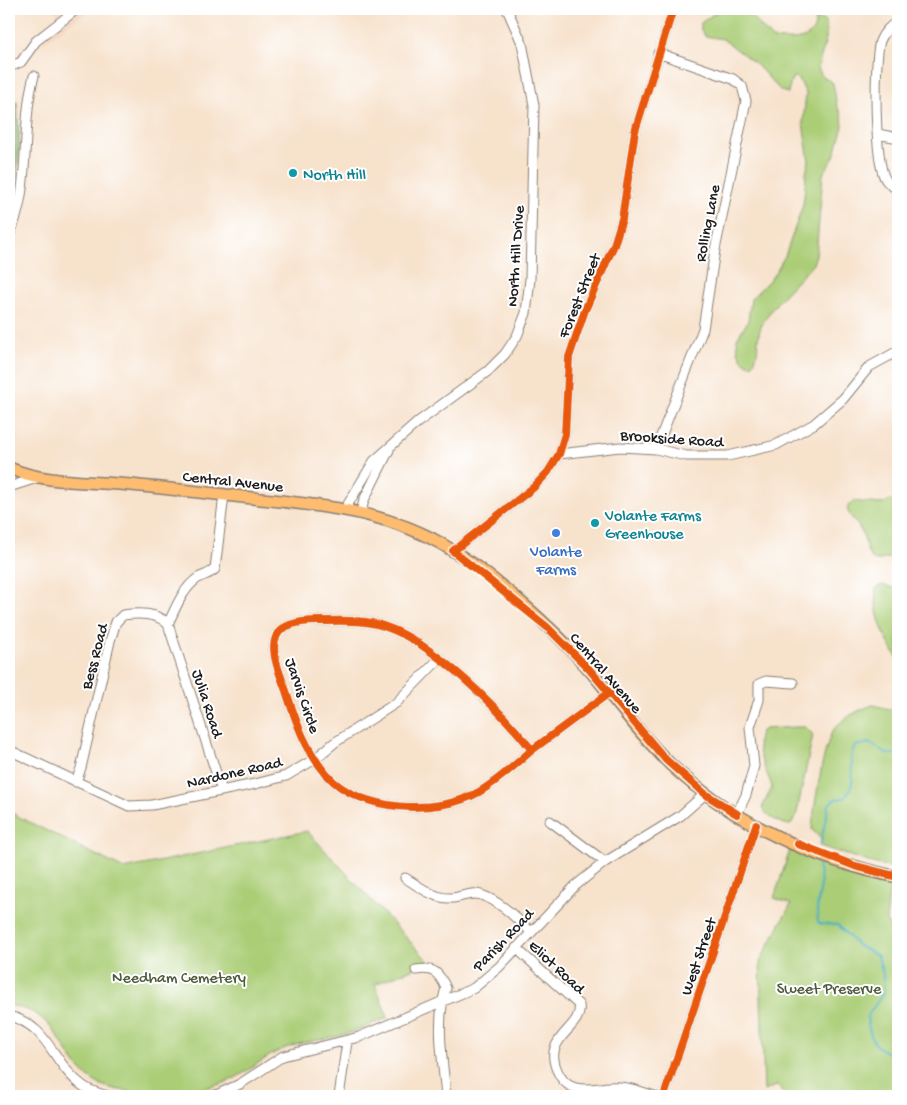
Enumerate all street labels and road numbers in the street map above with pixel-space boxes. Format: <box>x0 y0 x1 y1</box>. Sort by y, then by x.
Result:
street label: Rolling Lane <box>693 183 726 264</box>
street label: North Hill Drive <box>504 204 531 308</box>
street label: Forest Street <box>555 250 607 342</box>
street label: Brookside Road <box>619 427 726 454</box>
street label: Central Avenue <box>181 469 285 498</box>
street label: Bess Road <box>78 621 115 693</box>
street label: Central Avenue <box>564 630 645 719</box>
street label: Jarvis Circle <box>279 656 323 737</box>
street label: Julia Road <box>186 668 226 742</box>
street label: Nardone Road <box>185 754 286 795</box>
street label: Parish Road <box>469 905 540 978</box>
street label: West Street <box>678 914 723 998</box>
street label: Eliot Road <box>523 938 589 1001</box>

